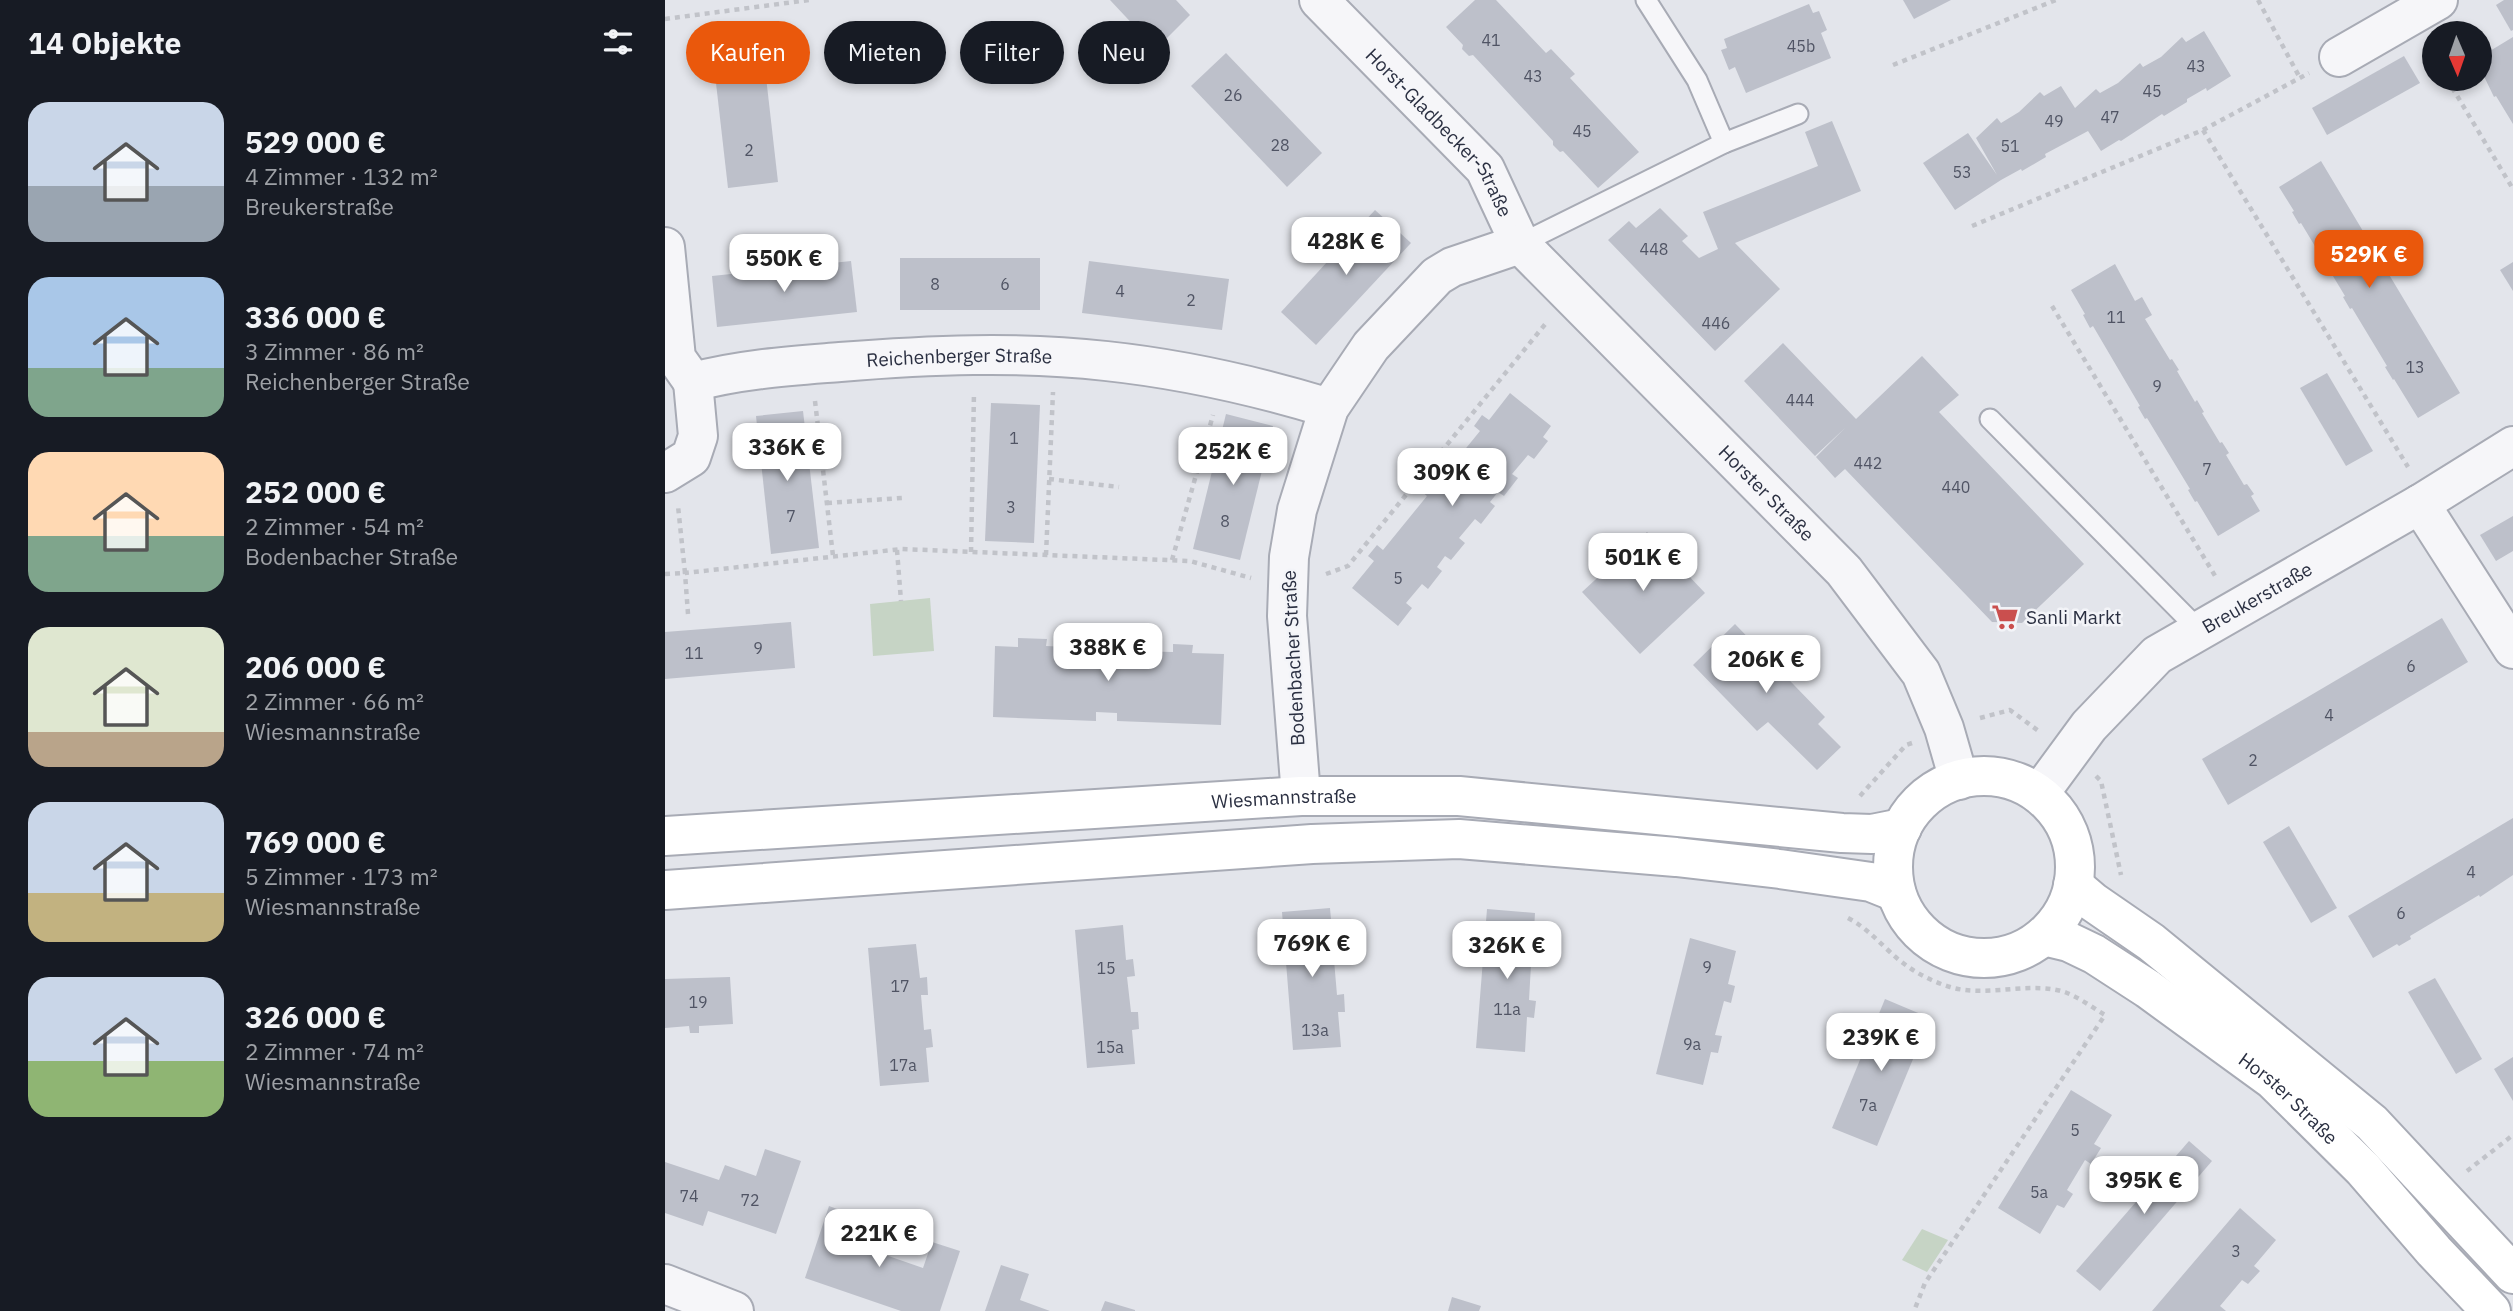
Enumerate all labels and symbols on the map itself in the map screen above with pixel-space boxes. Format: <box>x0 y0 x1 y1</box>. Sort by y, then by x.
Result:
north arrow <box>2422 21 2492 91</box>
house number: 41 <box>1481 30 1501 50</box>
house number: 45b <box>1787 36 1815 56</box>
street label: Horst-Gladbecker-Straße <box>1361 43 1518 221</box>
house number: 43 <box>2186 56 2206 76</box>
house number: 43 <box>1523 66 1543 86</box>
house number: 45 <box>2142 81 2162 101</box>
house number: 26 <box>1223 85 1243 105</box>
house number: 47 <box>2100 107 2120 127</box>
house number: 49 <box>2044 111 2064 131</box>
house number: 45 <box>1572 121 1592 141</box>
house number: 28 <box>1270 135 1290 155</box>
house number: 51 <box>2000 136 2020 156</box>
house number: 2 <box>744 140 754 160</box>
house number: 53 <box>1952 162 1972 182</box>
pin: 428K € <box>1289 218 1403 277</box>
pin: 529K € <box>2312 230 2426 290</box>
pin: 550K € <box>727 234 841 294</box>
house number: 448 <box>1640 239 1668 259</box>
house number: 8 <box>930 274 940 294</box>
house number: 6 <box>1000 274 1010 294</box>
house number: 4 <box>1115 281 1125 301</box>
house number: 2 <box>1186 290 1196 310</box>
house number: 11 <box>2106 307 2126 327</box>
house number: 446 <box>1702 313 1730 333</box>
street label: Reichenberger Straße <box>866 343 1053 372</box>
house number: 13 <box>2405 357 2425 377</box>
house number: 9 <box>2152 376 2162 396</box>
house number: 444 <box>1786 390 1814 410</box>
pin: 336K € <box>730 424 844 483</box>
house number: 1 <box>1009 428 1019 448</box>
pin: 252K € <box>1176 428 1290 487</box>
street label: Horster Straße <box>1714 440 1819 546</box>
pin: 309K € <box>1395 448 1509 508</box>
house number: 442 <box>1854 453 1882 473</box>
house number: 7 <box>2202 459 2212 479</box>
house number: 440 <box>1942 477 1970 497</box>
house number: 3 <box>1006 497 1016 517</box>
house number: 7 <box>786 506 796 526</box>
house number: 8 <box>1220 511 1230 531</box>
pin: 501K € <box>1586 534 1700 593</box>
street label: Breukerstraße <box>2198 557 2316 639</box>
house number: 5 <box>1393 568 1403 588</box>
street label: Bodenbacher Straße <box>1276 569 1310 747</box>
supermarket icon: Sanli Markt <box>1990 602 2020 632</box>
place label: Sanli Markt <box>2026 605 2121 629</box>
pin: 388K € <box>1051 624 1165 683</box>
pin: 206K € <box>1709 636 1823 695</box>
house number: 9 <box>753 638 763 658</box>
house number: 11 <box>684 643 704 663</box>
house number: 6 <box>2406 656 2416 676</box>
house number: 4 <box>2324 705 2334 725</box>
house number: 2 <box>2248 750 2258 770</box>
street label: Wiesmannstraße <box>1211 784 1356 814</box>
house number: 4 <box>2466 862 2476 882</box>
house number: 6 <box>2396 903 2406 923</box>
pin: 769K € <box>1255 920 1369 979</box>
pin: 326K € <box>1450 922 1564 981</box>
house number: 9 <box>1702 957 1712 977</box>
house number: 15 <box>1096 958 1116 978</box>
house number: 17 <box>890 976 910 996</box>
house number: 19 <box>688 992 708 1012</box>
house number: 11a <box>1493 999 1521 1019</box>
pin: 239K € <box>1824 1014 1938 1073</box>
house number: 13a <box>1301 1020 1329 1040</box>
house number: 9a <box>1683 1034 1702 1054</box>
house number: 15a <box>1096 1037 1124 1057</box>
street label: Horster Straße <box>2234 1047 2343 1149</box>
house number: 17a <box>889 1055 917 1075</box>
house number: 7a <box>1859 1095 1878 1115</box>
house number: 5 <box>2070 1120 2080 1140</box>
pin: 395K € <box>2087 1156 2201 1216</box>
house number: 5a <box>2030 1182 2049 1202</box>
house number: 74 <box>679 1186 699 1206</box>
house number: 72 <box>740 1190 760 1210</box>
pin: 221K € <box>822 1210 936 1269</box>
house number: 3 <box>2231 1241 2241 1261</box>

